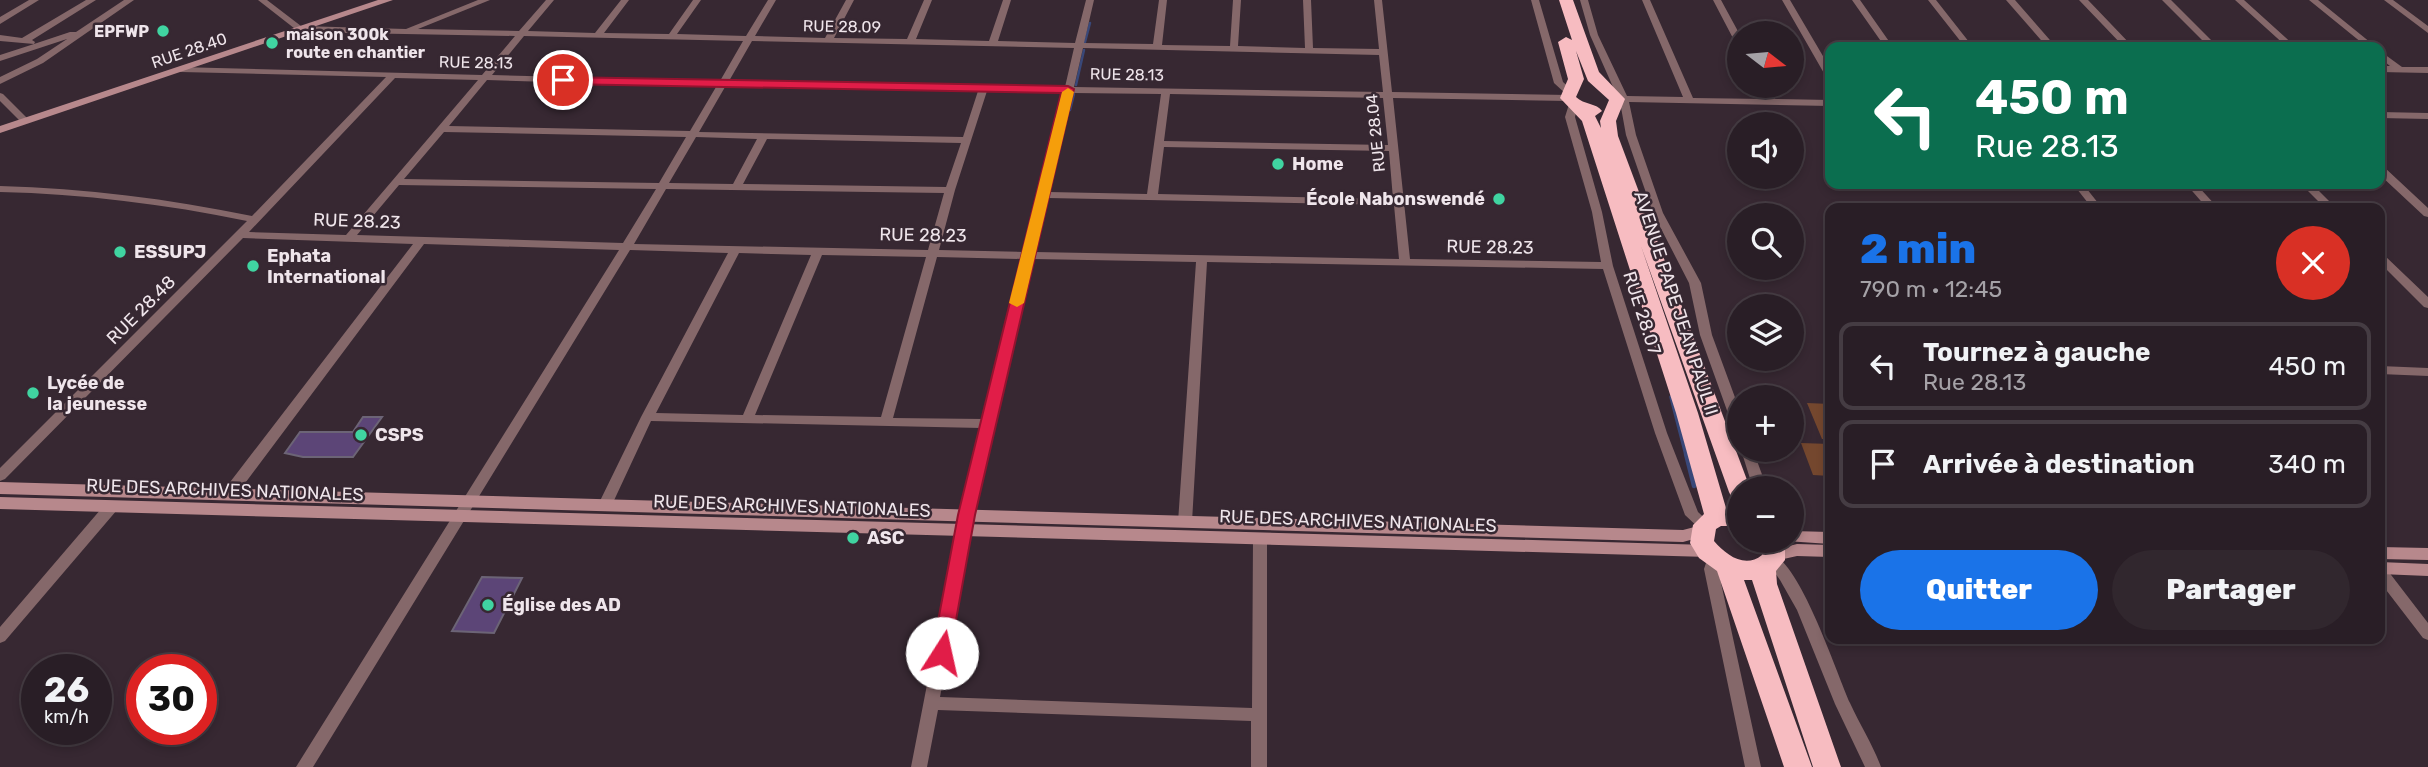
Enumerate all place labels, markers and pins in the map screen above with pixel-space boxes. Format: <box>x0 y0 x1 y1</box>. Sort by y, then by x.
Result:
place label: EPFWP <box>94 22 149 41</box>
marker: EPFWP <box>155 23 171 39</box>
place label: maison 300k route en chantier <box>286 25 426 62</box>
marker: maison 300k route en chantier <box>264 35 280 51</box>
pin <box>533 50 593 110</box>
place label: Home <box>1292 153 1344 175</box>
marker: Home <box>1270 156 1286 172</box>
place label: École Nabonswendé <box>1306 188 1485 210</box>
marker: École Nabonswendé <box>1491 191 1507 207</box>
place label: ESSUPJ <box>134 241 206 263</box>
marker: ESSUPJ <box>112 244 128 260</box>
place label: Ephata International <box>267 245 386 288</box>
marker: Ephata International <box>245 258 261 274</box>
place label: Lycée de la jeunesse <box>47 372 147 415</box>
marker: Lycée de la jeunesse <box>25 385 41 401</box>
place label: CSPS <box>375 424 424 446</box>
marker: CSPS <box>353 427 369 443</box>
place label: ASC <box>867 527 905 549</box>
marker: ASC <box>845 530 861 546</box>
place label: Église des AD <box>502 594 621 616</box>
marker: Église des AD <box>480 597 496 613</box>

